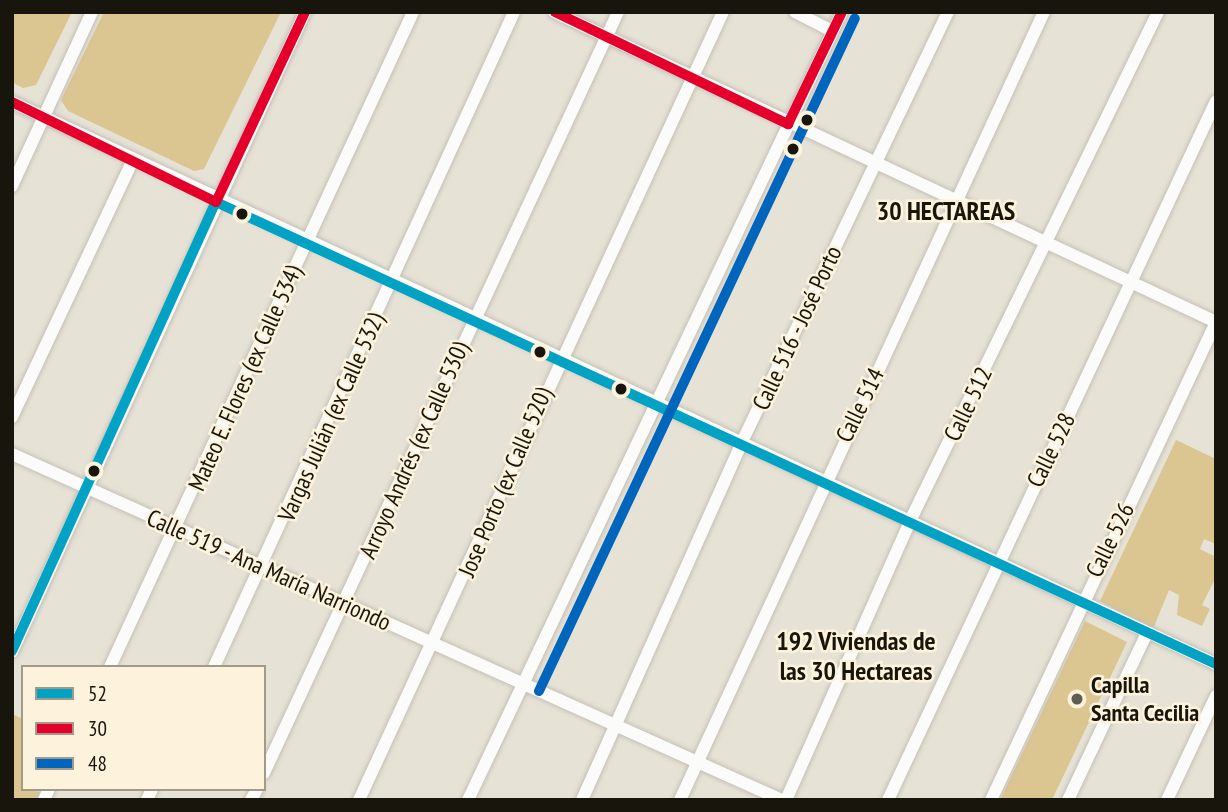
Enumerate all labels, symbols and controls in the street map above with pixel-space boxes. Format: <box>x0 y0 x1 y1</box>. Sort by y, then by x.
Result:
unlabelled marker <box>800 113 814 127</box>
unlabelled marker <box>786 142 800 156</box>
district label: 30 HECTAREAS <box>877 195 1015 227</box>
unlabelled marker <box>235 207 249 221</box>
street label: Calle 516 - José Porto <box>746 240 848 416</box>
street label: Mateo E. Flores (ex Calle 534) <box>182 260 308 496</box>
street label: Vargas Julián (ex Calle 532) <box>272 308 390 526</box>
street label: Arroyo Andrés (ex Calle 530) <box>353 337 475 563</box>
unlabelled marker <box>533 345 547 359</box>
street label: Calle 512 <box>938 362 998 446</box>
street label: Calle 514 <box>830 363 890 447</box>
unlabelled marker <box>614 382 628 396</box>
street label: Jose Porto (ex Calle 520) <box>452 383 558 581</box>
street label: Calle 528 <box>1021 408 1081 492</box>
unlabelled marker <box>87 464 101 478</box>
street label: Calle 526 <box>1080 498 1140 582</box>
street label: Calle 519 - Ana María Narriondo <box>141 503 397 637</box>
district label: 192 Viviendas de las 30 Hectareas <box>776 625 936 686</box>
legend <box>21 665 266 791</box>
place label: Capilla Santa Cecilia <box>1091 671 1200 727</box>
text: 52 <box>88 680 107 707</box>
marker: Capilla Santa Cecilia <box>1069 691 1085 707</box>
text: 30 <box>88 715 107 742</box>
text: 48 <box>88 750 107 777</box>

